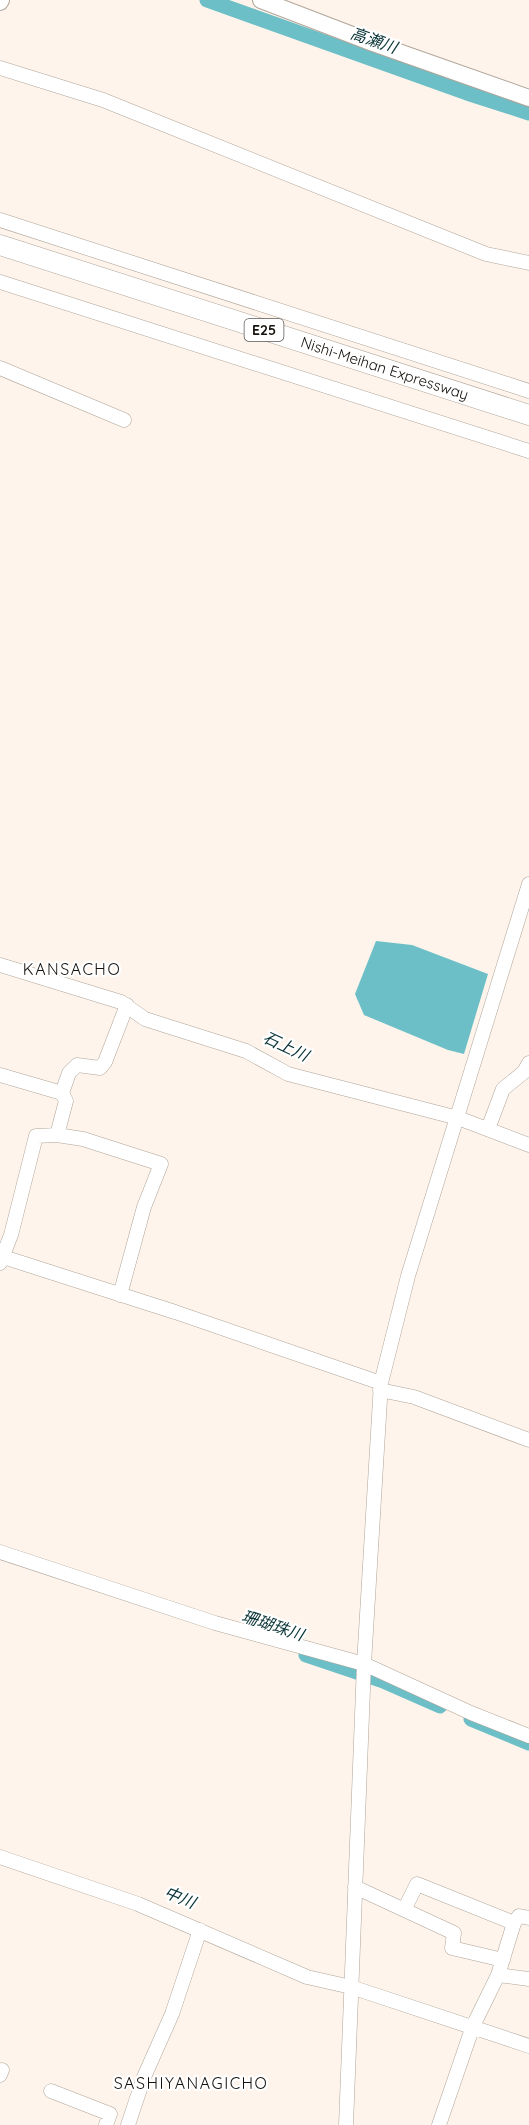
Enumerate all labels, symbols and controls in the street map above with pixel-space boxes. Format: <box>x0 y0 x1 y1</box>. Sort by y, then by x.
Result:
water label: 高瀬川 <box>348 23 402 58</box>
road number: E25 <box>244 319 284 341</box>
street label: Nishi-Meihan Expressway <box>298 332 471 404</box>
district label: KANSACHO <box>23 959 121 979</box>
water label: 石上川 <box>260 1027 314 1066</box>
water label: 珊瑚珠川 <box>239 1606 308 1645</box>
water label: 中川 <box>161 1882 200 1913</box>
district label: SASHIYANAGICHO <box>114 2073 268 2093</box>

